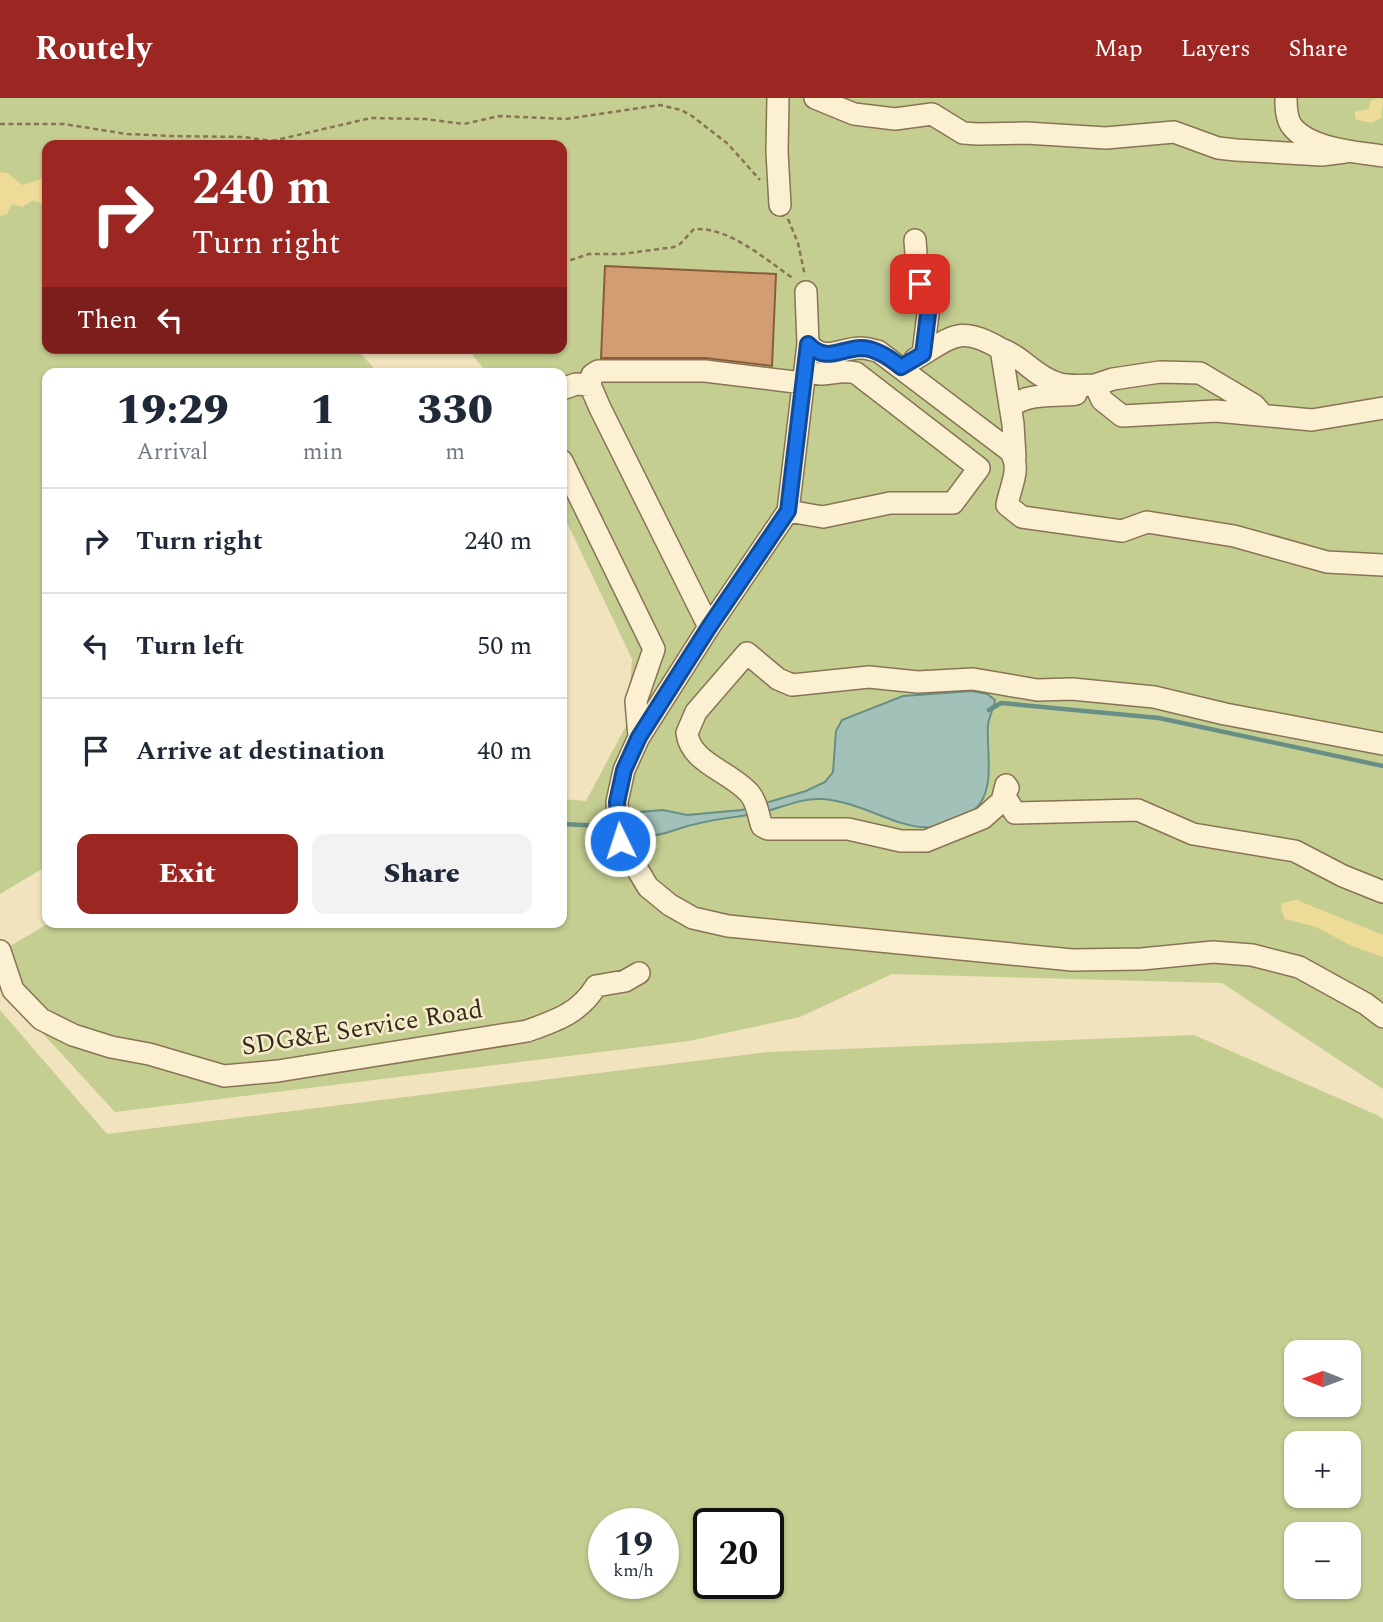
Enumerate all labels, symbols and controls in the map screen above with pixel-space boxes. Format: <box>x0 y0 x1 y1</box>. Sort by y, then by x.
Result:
text: Routely <box>35 24 152 74</box>
text: Map <box>1094 31 1143 67</box>
text: Layers <box>1181 31 1251 67</box>
text: Share <box>1289 31 1348 67</box>
text: 240 m <box>192 151 331 226</box>
icon: right <box>77 168 168 259</box>
text: Turn right <box>192 219 340 268</box>
pin <box>890 254 950 314</box>
icon: arrive <box>901 265 939 303</box>
text: Then <box>77 300 137 340</box>
icon: left <box>151 301 189 339</box>
text: 19:29 <box>116 379 229 442</box>
text: 1 <box>310 379 336 442</box>
text: 330 <box>417 379 493 442</box>
text: Arrival <box>137 435 208 470</box>
text: min <box>303 435 343 470</box>
text: m <box>445 435 465 470</box>
text: Turn right <box>136 521 263 561</box>
text: 240 m <box>464 521 532 561</box>
icon: right <box>77 522 115 560</box>
text: Turn left <box>136 626 244 666</box>
text: 50 m <box>477 626 532 666</box>
icon: left <box>77 627 115 665</box>
text: Arrive at destination <box>136 731 385 771</box>
text: 40 m <box>477 731 532 771</box>
icon: arrive <box>77 732 115 770</box>
position arrow <box>583 804 657 878</box>
button: Exit <box>77 834 298 914</box>
button: Share <box>312 834 532 914</box>
street label: SDG&E Service Road <box>239 989 486 1067</box>
north arrow <box>1284 1340 1362 1418</box>
map controls <box>1284 1340 1361 1599</box>
button: + <box>1284 1431 1361 1508</box>
speed limit sign: 20 <box>693 1508 784 1599</box>
text: 19 <box>614 1518 653 1571</box>
button: − <box>1284 1522 1361 1599</box>
text: km/h <box>613 1557 654 1584</box>

